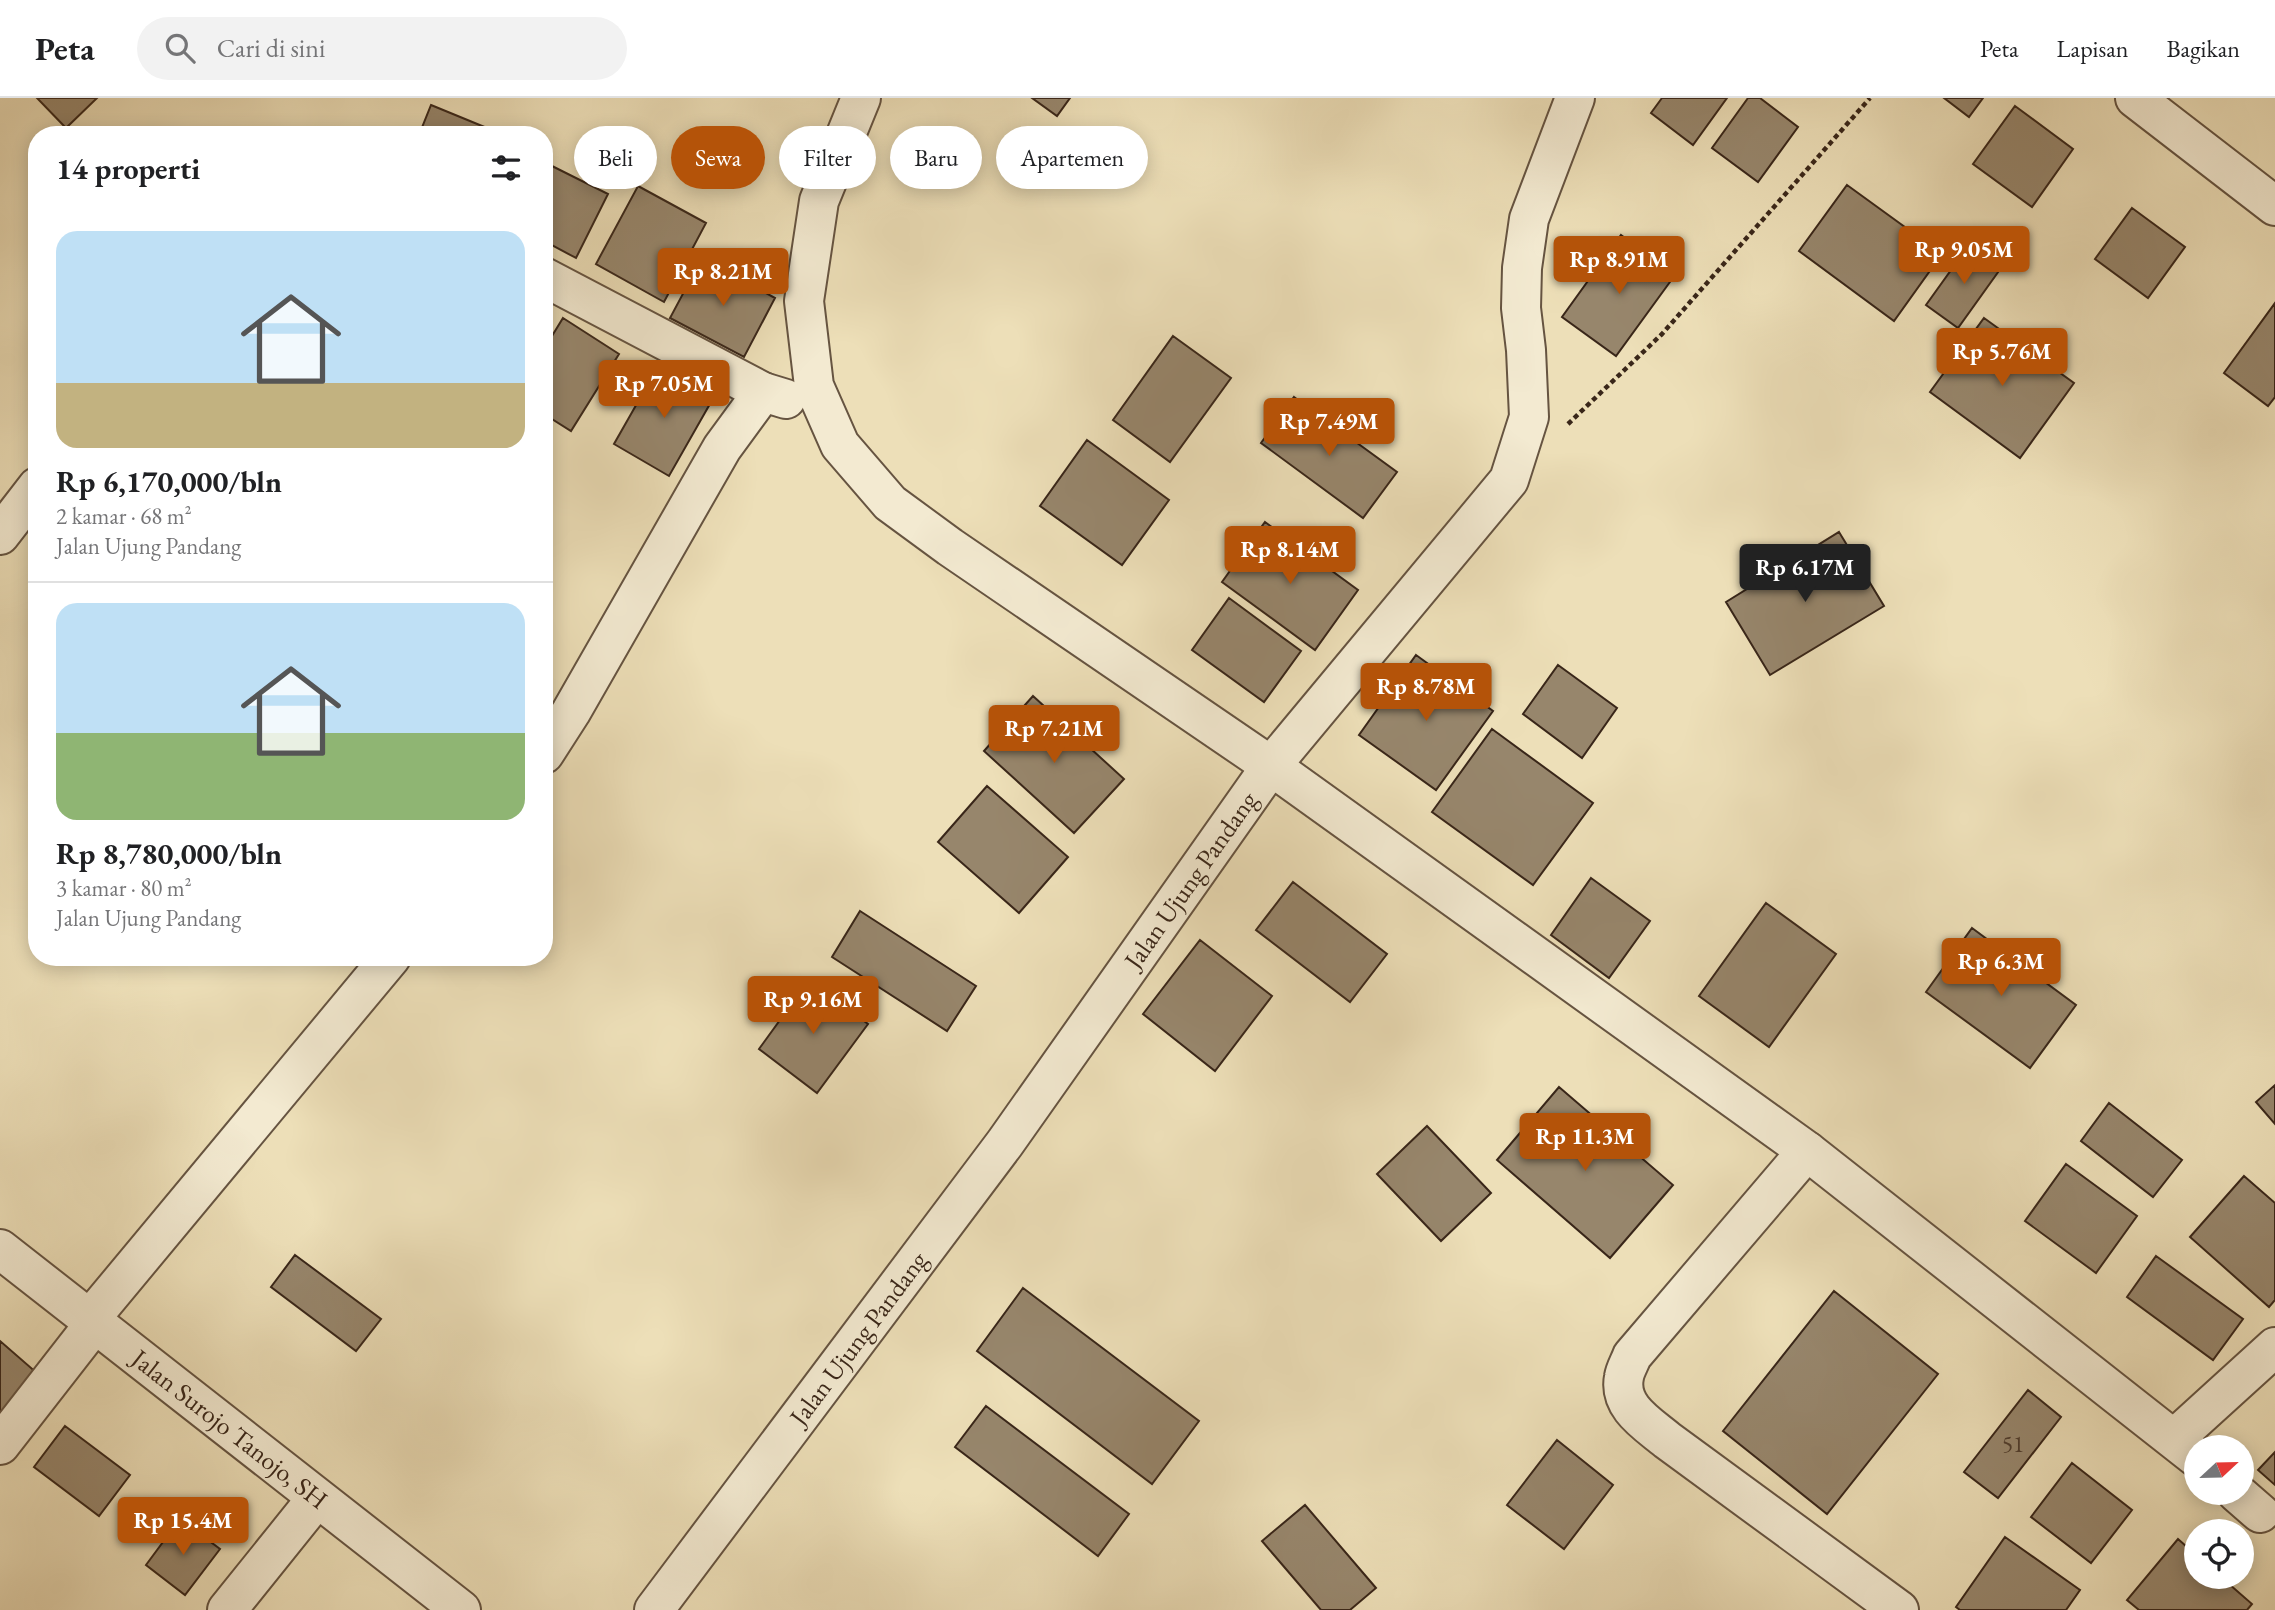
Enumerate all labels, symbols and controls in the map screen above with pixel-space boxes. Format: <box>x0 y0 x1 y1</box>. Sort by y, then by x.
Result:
search box <box>137 17 627 80</box>
text: Peta <box>35 27 95 70</box>
icon: search <box>161 29 199 67</box>
text: Cari di sini <box>217 31 325 65</box>
text: Peta <box>1980 33 2019 64</box>
text: Lapisan <box>2057 33 2129 64</box>
text: Bagikan <box>2167 33 2240 64</box>
chip: Beli <box>574 126 657 189</box>
chip: Sewa <box>671 126 765 189</box>
chip: Filter <box>779 126 876 189</box>
chip: Baru <box>890 126 982 189</box>
chip: Apartemen <box>996 126 1148 189</box>
text: 14 properti <box>56 149 200 188</box>
icon: filters <box>487 149 525 187</box>
pin: Rp 9.05M <box>1892 226 2036 286</box>
text: Rp 9.05M <box>1915 234 2013 264</box>
pin: Rp 8.91M <box>1547 236 1691 296</box>
text: Rp 8.91M <box>1570 244 1668 274</box>
pin: Rp 8.21M <box>651 248 795 308</box>
text: Rp 8.21M <box>674 256 772 286</box>
icon: home <box>228 276 354 402</box>
pin: Rp 5.76M <box>1930 328 2074 388</box>
text: Rp 5.76M <box>1953 336 2051 366</box>
pin: Rp 7.05M <box>592 360 736 420</box>
text: Rp 7.05M <box>615 368 713 398</box>
pin: Rp 7.49M <box>1257 398 1401 458</box>
text: Rp 7.49M <box>1280 406 1378 436</box>
text: Rp 6,170,000/bln <box>56 462 282 501</box>
text: 2 kamar · 68 m² <box>56 501 192 531</box>
pin: Rp 8.14M <box>1218 526 1362 586</box>
text: Jalan Ujung Pandang <box>56 531 241 561</box>
text: Rp 8.14M <box>1241 534 1339 564</box>
pin: Rp 6.17M <box>1733 545 1877 604</box>
text: Rp 6.17M <box>1756 552 1854 582</box>
icon: home <box>228 648 354 774</box>
pin: Rp 8.78M <box>1354 664 1498 723</box>
text: Rp 8.78M <box>1377 671 1475 701</box>
pin: Rp 7.21M <box>982 706 1126 765</box>
text: Rp 7.21M <box>1005 713 1103 743</box>
street label: Jalan Ujung Pandang <box>1115 784 1265 977</box>
text: Rp 8,780,000/bln <box>56 834 282 873</box>
text: 3 kamar · 80 m² <box>56 873 192 903</box>
text: Jalan Ujung Pandang <box>56 903 241 933</box>
pin: Rp 6.3M <box>1936 939 2066 998</box>
text: Rp 6.3M <box>1958 946 2044 976</box>
pin: Rp 9.16M <box>741 976 885 1036</box>
text: Rp 9.16M <box>764 984 862 1014</box>
pin: Rp 11.3M <box>1513 1114 1657 1173</box>
text: Rp 11.3M <box>1536 1121 1634 1151</box>
street label: Jalan Ujung Pandang <box>781 1244 935 1434</box>
street label: Jalan Surojo Tanojo, SH <box>123 1340 335 1516</box>
house number: 51 <box>2002 1429 2024 1459</box>
north arrow <box>2184 1435 2254 1505</box>
map controls <box>2184 1435 2254 1589</box>
pin: Rp 15.4M <box>111 1498 255 1557</box>
text: Rp 15.4M <box>134 1505 232 1535</box>
button: locate <box>2184 1519 2254 1589</box>

